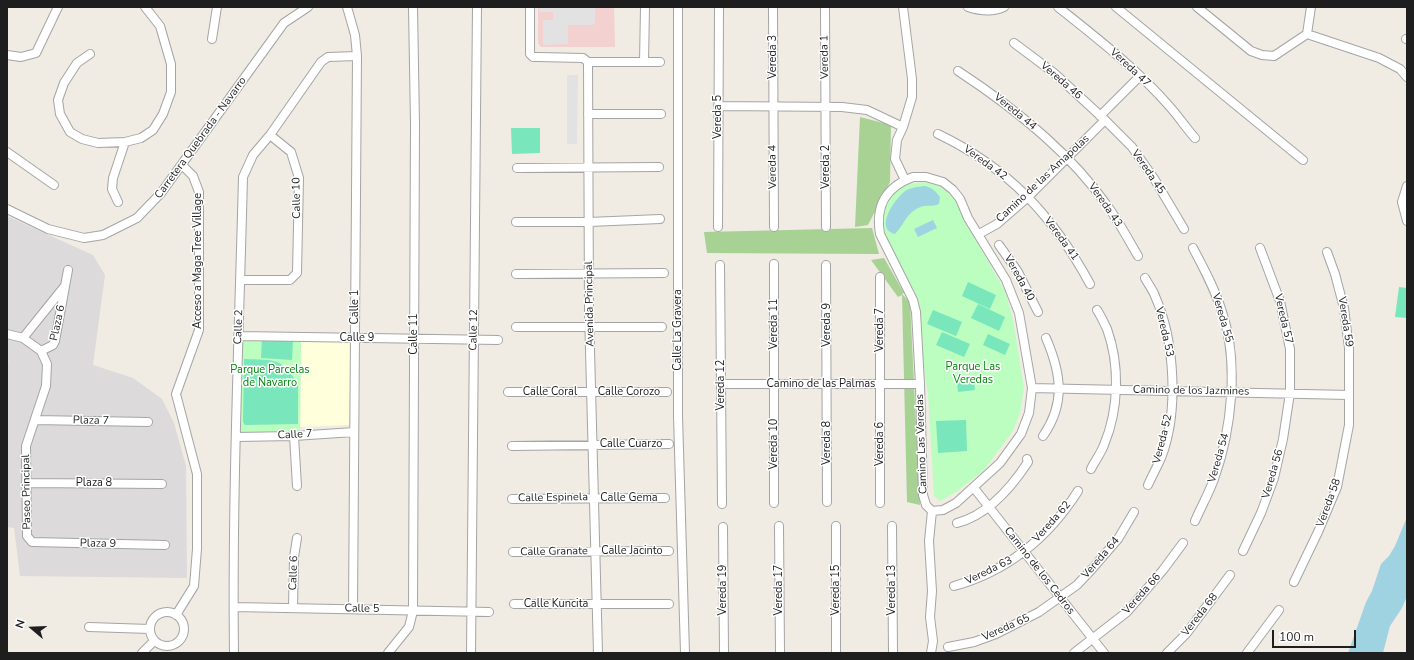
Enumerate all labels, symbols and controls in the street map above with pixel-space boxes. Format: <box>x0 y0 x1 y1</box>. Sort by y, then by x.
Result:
street label: Vereda 3 <box>766 35 780 79</box>
street label: Vereda 1 <box>818 35 832 79</box>
street label: Vereda 47 <box>1107 46 1153 90</box>
street label: Vereda 46 <box>1038 59 1084 103</box>
street label: Carretera Quebrada - Navarro <box>152 75 250 201</box>
street label: Vereda 44 <box>991 91 1039 133</box>
street label: Vereda 5 <box>711 95 725 139</box>
street label: Camino de las Amapolas <box>994 132 1092 226</box>
street label: Vereda 42 <box>961 143 1009 183</box>
street label: Vereda 4 <box>766 145 780 189</box>
street label: Vereda 2 <box>819 145 833 189</box>
street label: Vereda 45 <box>1128 147 1168 197</box>
street label: Calle 10 <box>290 177 304 219</box>
street label: Vereda 43 <box>1085 180 1125 230</box>
street label: Acceso a Maga Tree Village <box>191 193 205 329</box>
street label: Vereda 41 <box>1041 215 1081 263</box>
street label: Vereda 40 <box>1001 253 1037 303</box>
street label: Avenida Principal <box>583 261 597 347</box>
street label: Calle La Gravera <box>671 289 685 371</box>
street label: Calle 1 <box>348 290 362 324</box>
street label: Vereda 55 <box>1209 292 1235 344</box>
street label: Vereda 57 <box>1271 293 1295 345</box>
street label: Vereda 59 <box>1335 296 1355 348</box>
street label: Vereda 11 <box>767 299 781 349</box>
street label: Vereda 9 <box>820 303 834 347</box>
street label: Plaza 6 <box>48 304 68 342</box>
street label: Vereda 53 <box>1152 306 1176 358</box>
street label: Vereda 7 <box>873 308 887 352</box>
street label: Calle 2 <box>232 309 246 345</box>
street label: Calle 12 <box>467 309 481 351</box>
street label: Calle 11 <box>407 313 421 355</box>
street label: Calle 9 <box>340 331 374 345</box>
street label: Vereda 12 <box>714 360 728 410</box>
park label: Parque Las Veredas <box>946 360 1000 386</box>
park label: Parque Parcelas de Navarro <box>230 363 310 389</box>
street label: Camino de las Palmas <box>767 377 875 391</box>
street label: Camino de los Jazmines <box>1133 383 1249 399</box>
street label: Calle Coral <box>523 385 577 399</box>
street label: Calle Corozo <box>598 385 660 399</box>
street label: Camino Las Veredas <box>914 394 930 494</box>
street label: Vereda 52 <box>1150 413 1176 465</box>
street label: Plaza 7 <box>73 414 109 428</box>
street label: Vereda 10 <box>767 419 781 469</box>
street label: Vereda 8 <box>820 421 834 465</box>
street label: Vereda 6 <box>873 422 887 466</box>
street label: Calle 7 <box>277 427 313 443</box>
street label: Vereda 54 <box>1206 432 1232 484</box>
street label: Calle Cuarzo <box>600 437 662 451</box>
street label: Vereda 56 <box>1260 448 1286 500</box>
street label: Paseo Principal <box>20 454 34 530</box>
street label: Plaza 8 <box>76 476 112 490</box>
street label: Vereda 58 <box>1314 477 1344 529</box>
street label: Calle Espinela <box>518 491 588 505</box>
street label: Calle Gema <box>600 491 658 505</box>
street label: Vereda 62 <box>1030 499 1074 545</box>
street label: Camino de los Cedros <box>1001 525 1077 617</box>
street label: Vereda 64 <box>1079 535 1123 581</box>
street label: Plaza 9 <box>80 537 116 551</box>
street label: Calle Jacinto <box>601 544 663 558</box>
street label: Calle Granate <box>520 545 588 559</box>
street label: Vereda 63 <box>963 554 1015 588</box>
street label: Calle 6 <box>287 555 301 591</box>
street label: Vereda 19 <box>716 565 730 615</box>
street label: Vereda 17 <box>772 565 786 615</box>
street label: Vereda 15 <box>829 565 843 615</box>
street label: Vereda 13 <box>885 565 899 615</box>
street label: Vereda 66 <box>1120 571 1164 617</box>
street label: Vereda 68 <box>1179 591 1221 639</box>
street label: Calle Kuncita <box>524 597 588 611</box>
street label: Calle 5 <box>344 602 380 616</box>
north arrow <box>12 608 52 648</box>
street label: Vereda 65 <box>980 612 1032 644</box>
text: N <box>12 618 29 630</box>
scale bar <box>1274 622 1358 648</box>
text: 100 m <box>1279 629 1314 645</box>

